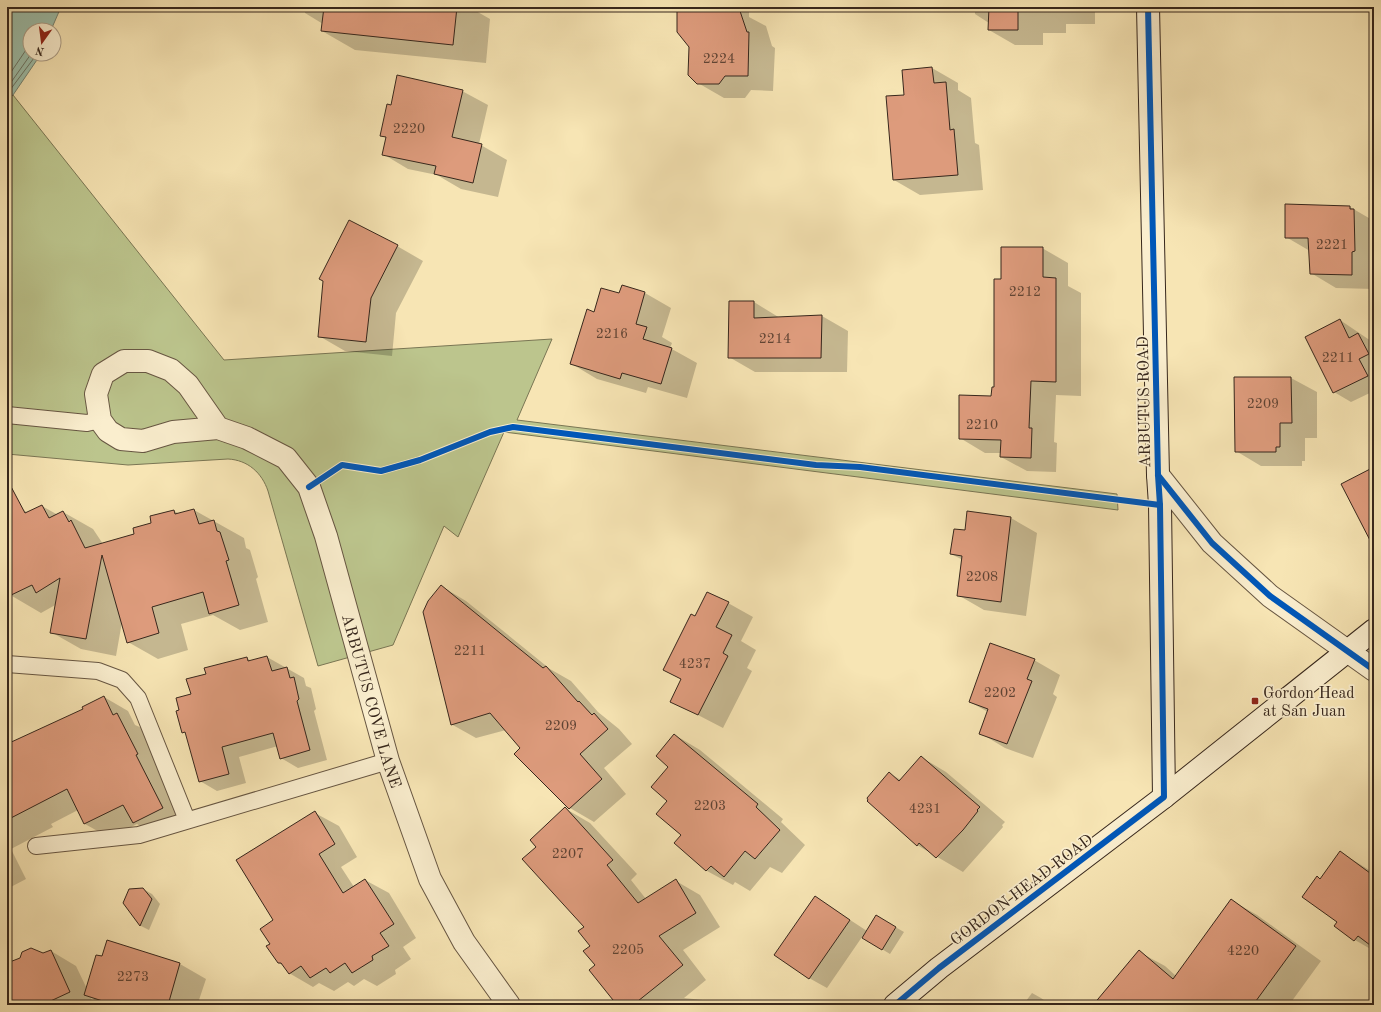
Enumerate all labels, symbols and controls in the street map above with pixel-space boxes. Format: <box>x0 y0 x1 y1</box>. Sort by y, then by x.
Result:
north arrow <box>22 22 62 62</box>
text: N <box>34 44 45 57</box>
house number: 2224 <box>703 52 735 66</box>
house number: 2220 <box>393 122 425 136</box>
house number: 2221 <box>1316 238 1348 252</box>
house number: 2212 <box>1009 285 1041 299</box>
house number: 2216 <box>596 327 628 341</box>
house number: 2214 <box>759 332 791 346</box>
street label: ARBUTUS ROAD <box>1136 336 1154 468</box>
house number: 2211 <box>1322 351 1354 365</box>
house number: 2209 <box>1247 397 1279 411</box>
house number: 2210 <box>966 418 998 432</box>
house number: 2208 <box>966 570 998 584</box>
street label: ARBUTUS COVE LANE <box>338 613 403 791</box>
house number: 2211 <box>454 644 486 658</box>
house number: 4237 <box>679 657 711 671</box>
house number: 2202 <box>984 686 1016 700</box>
place label: Gordon Head at San Juan <box>1263 686 1355 720</box>
marker: Gordon Head at San Juan <box>1250 696 1260 706</box>
house number: 2209 <box>545 719 577 733</box>
house number: 2203 <box>694 799 726 813</box>
house number: 4231 <box>909 802 941 816</box>
street label: GORDON HEAD ROAD <box>948 832 1096 949</box>
house number: 2207 <box>552 847 584 861</box>
house number: 2205 <box>612 943 644 957</box>
house number: 4220 <box>1227 944 1259 958</box>
house number: 2273 <box>117 970 149 984</box>

